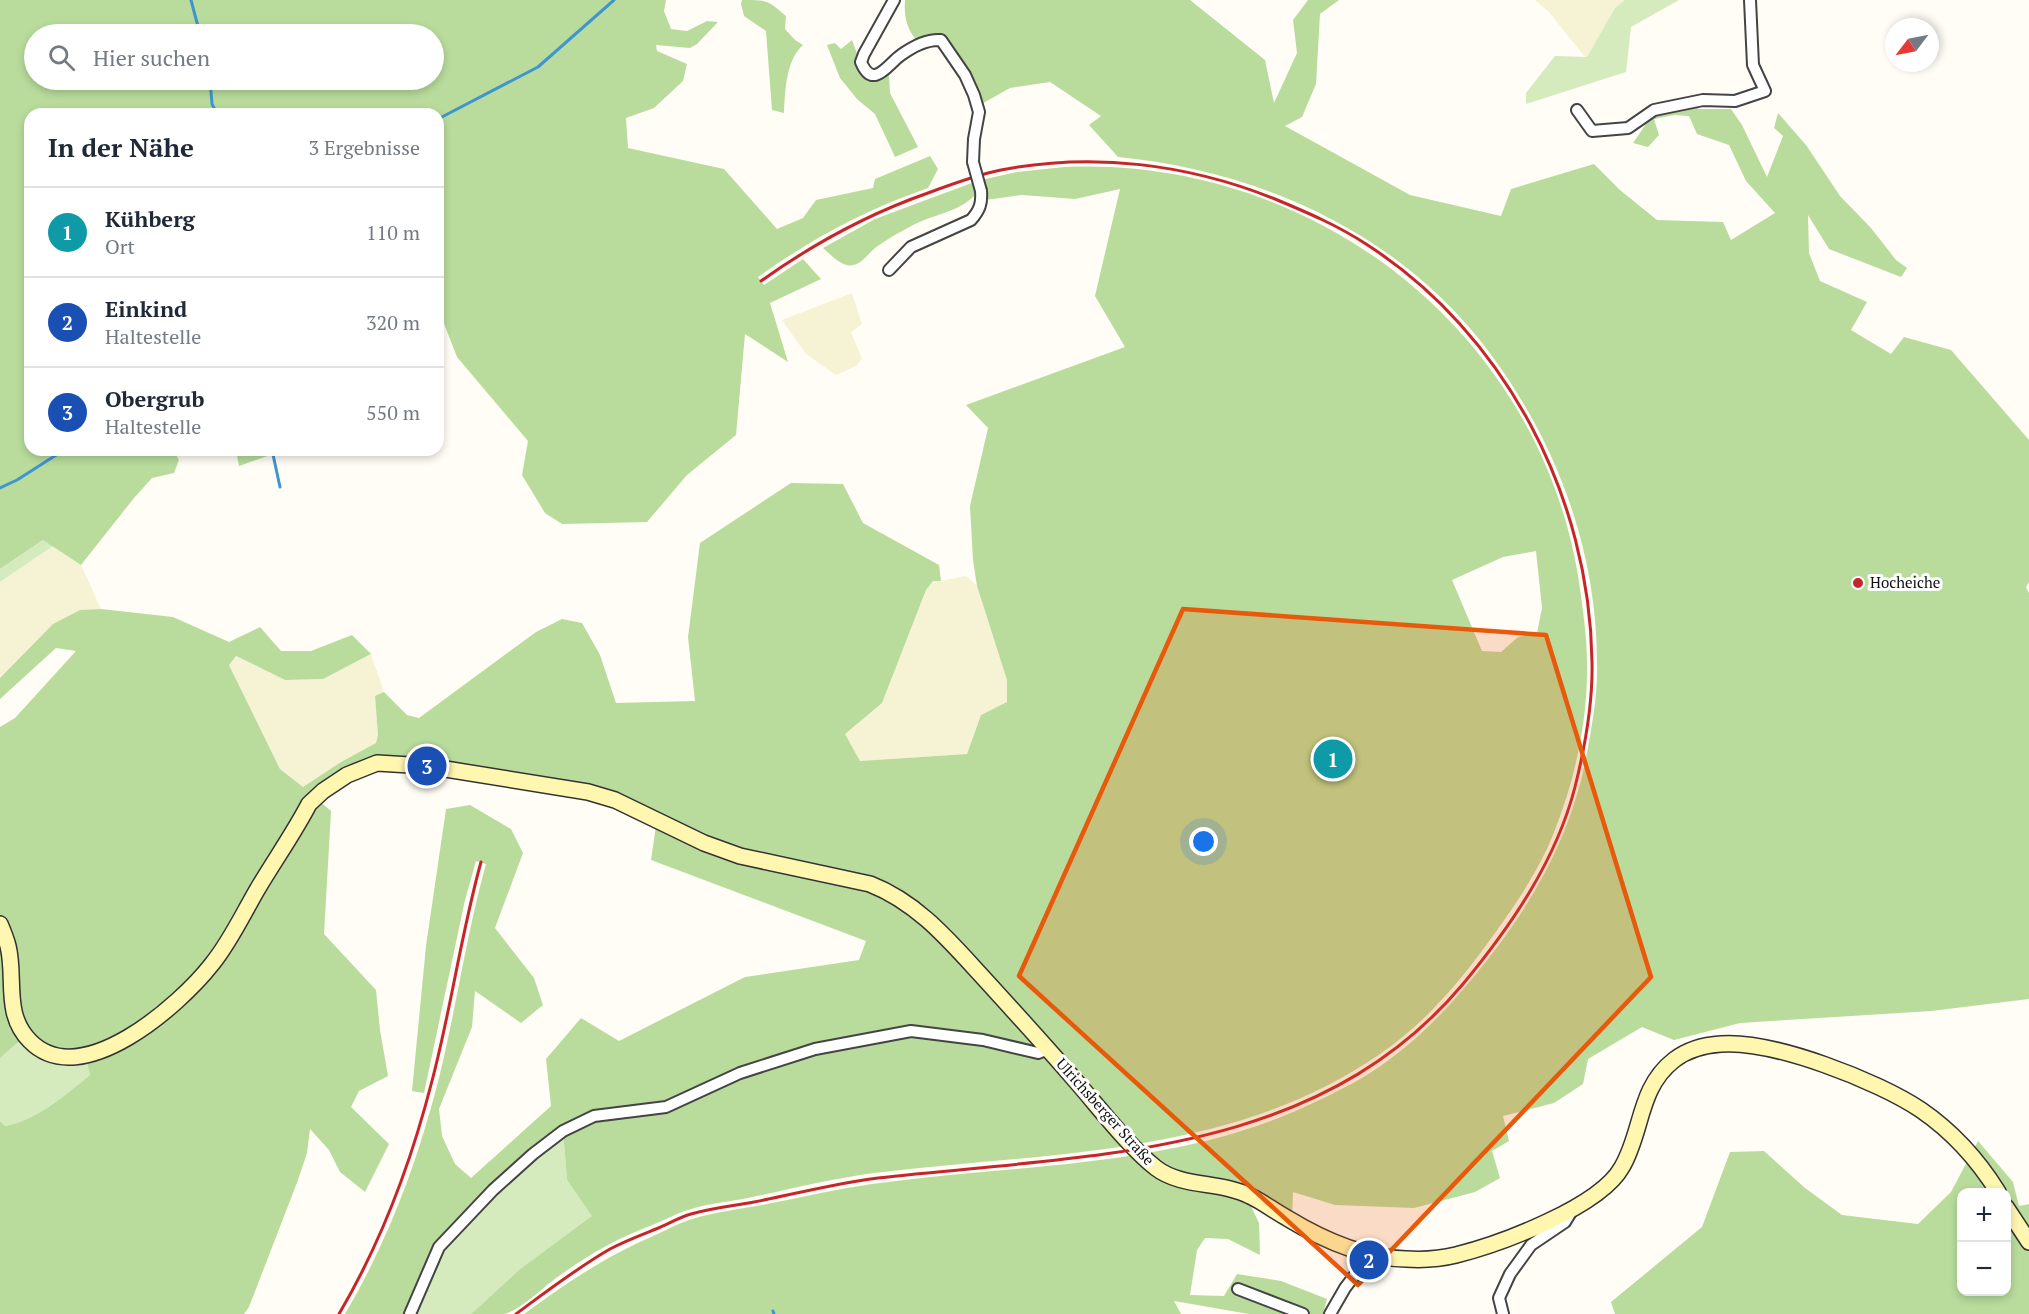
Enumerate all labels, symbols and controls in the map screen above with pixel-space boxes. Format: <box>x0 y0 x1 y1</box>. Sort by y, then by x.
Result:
north arrow <box>1885 18 1939 72</box>
search box <box>24 24 444 90</box>
icon: search <box>45 41 78 74</box>
text: Hier suchen <box>93 43 210 72</box>
text: In der Nähe <box>48 130 194 164</box>
text: 3 Ergebnisse <box>308 134 420 161</box>
text: Kühberg <box>105 204 195 233</box>
text: 1 <box>62 219 73 246</box>
text: 110 m <box>366 219 420 246</box>
text: Ort <box>105 233 135 260</box>
text: Einkind <box>105 294 187 323</box>
text: 2 <box>62 309 73 336</box>
text: 320 m <box>366 309 420 336</box>
text: Haltestelle <box>105 323 201 350</box>
text: Obergrub <box>105 384 204 413</box>
text: 3 <box>62 399 73 426</box>
text: 550 m <box>366 399 420 426</box>
text: Haltestelle <box>105 413 201 440</box>
place label: Hocheiche <box>1870 572 1940 592</box>
marker: Hocheiche <box>1851 576 1865 590</box>
pin: 1 <box>1314 736 1352 782</box>
pin: 3 <box>408 744 446 789</box>
your location <box>1189 827 1218 856</box>
street label: Ulrichsberger Straße <box>1052 1054 1159 1169</box>
map controls <box>1957 1188 2011 1296</box>
button: + <box>1957 1188 2011 1242</box>
pin: 2 <box>1350 1238 1388 1282</box>
button: − <box>1957 1242 2011 1296</box>

